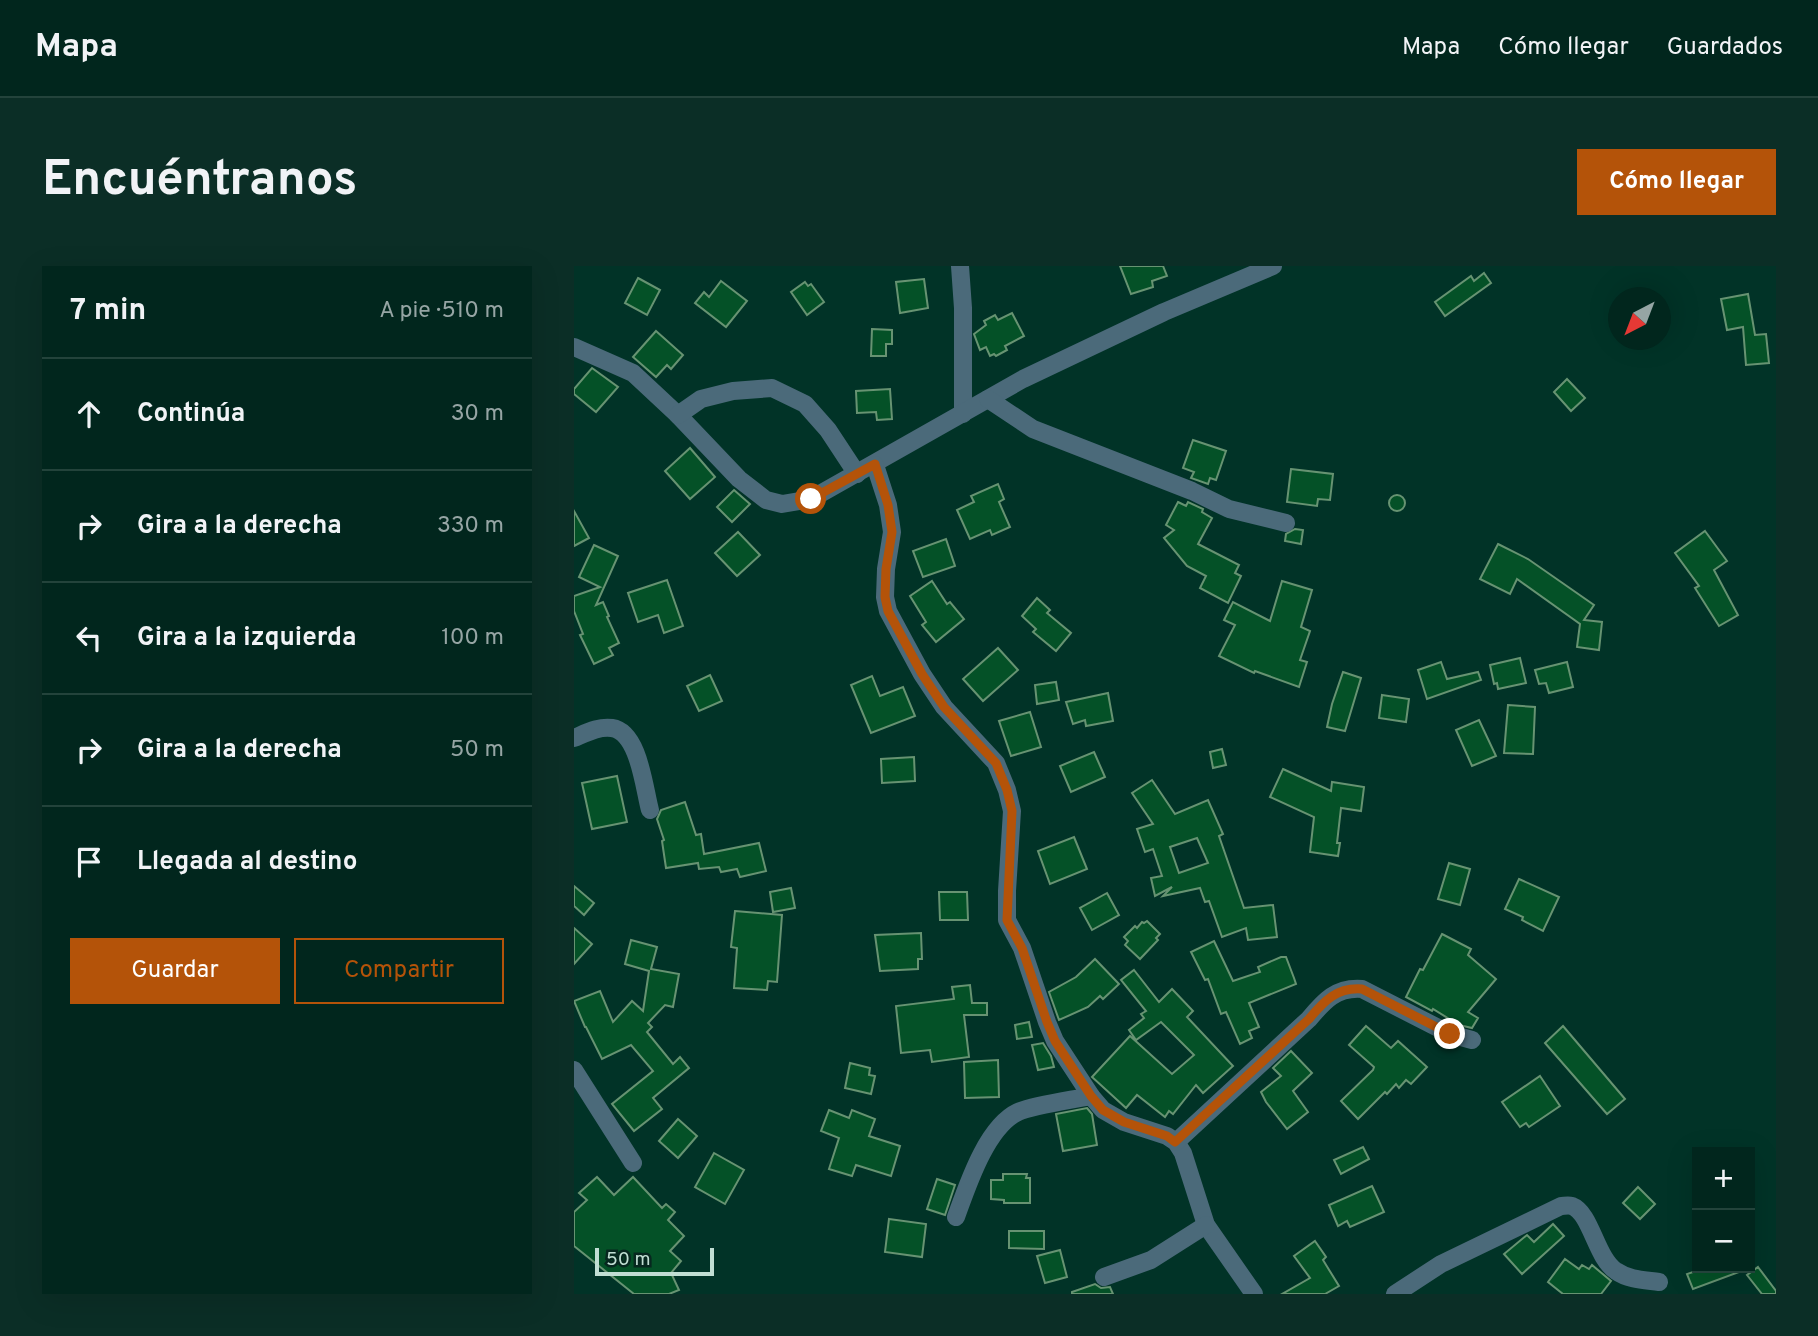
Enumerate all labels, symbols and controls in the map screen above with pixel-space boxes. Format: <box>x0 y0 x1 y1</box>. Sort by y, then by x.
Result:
text: Mapa <box>35 27 118 69</box>
text: Mapa <box>1402 33 1460 63</box>
text: Cómo llegar <box>1498 33 1629 63</box>
text: Guardados <box>1667 33 1783 63</box>
button: Cómo llegar <box>1577 149 1776 215</box>
text: Encuéntranos <box>42 151 357 213</box>
north arrow <box>1608 287 1671 350</box>
text: 7 min <box>70 293 146 330</box>
text: A pie · 510 m <box>379 297 504 326</box>
icon: ahead <box>70 395 108 433</box>
text: Continúa <box>137 398 245 431</box>
text: 30 m <box>451 400 504 429</box>
route start <box>795 483 826 514</box>
icon: right <box>70 507 108 545</box>
text: Gira a la derecha <box>137 510 342 543</box>
text: 330 m <box>437 512 504 541</box>
icon: left <box>70 619 108 657</box>
text: Gira a la izquierda <box>137 622 356 655</box>
text: 100 m <box>441 624 504 653</box>
icon: right <box>70 731 108 769</box>
text: Gira a la derecha <box>137 734 342 767</box>
text: 50 m <box>450 736 504 765</box>
icon: arrive <box>70 843 108 881</box>
text: Llegada al destino <box>137 846 357 879</box>
button: Guardar <box>70 938 280 1004</box>
button: Compartir <box>294 938 504 1004</box>
route end <box>1434 1018 1465 1049</box>
map controls <box>1692 1147 1755 1273</box>
button: + <box>1692 1147 1755 1210</box>
button: − <box>1692 1210 1755 1273</box>
scale bar <box>595 1245 714 1277</box>
text: 50 m <box>606 1248 651 1272</box>

